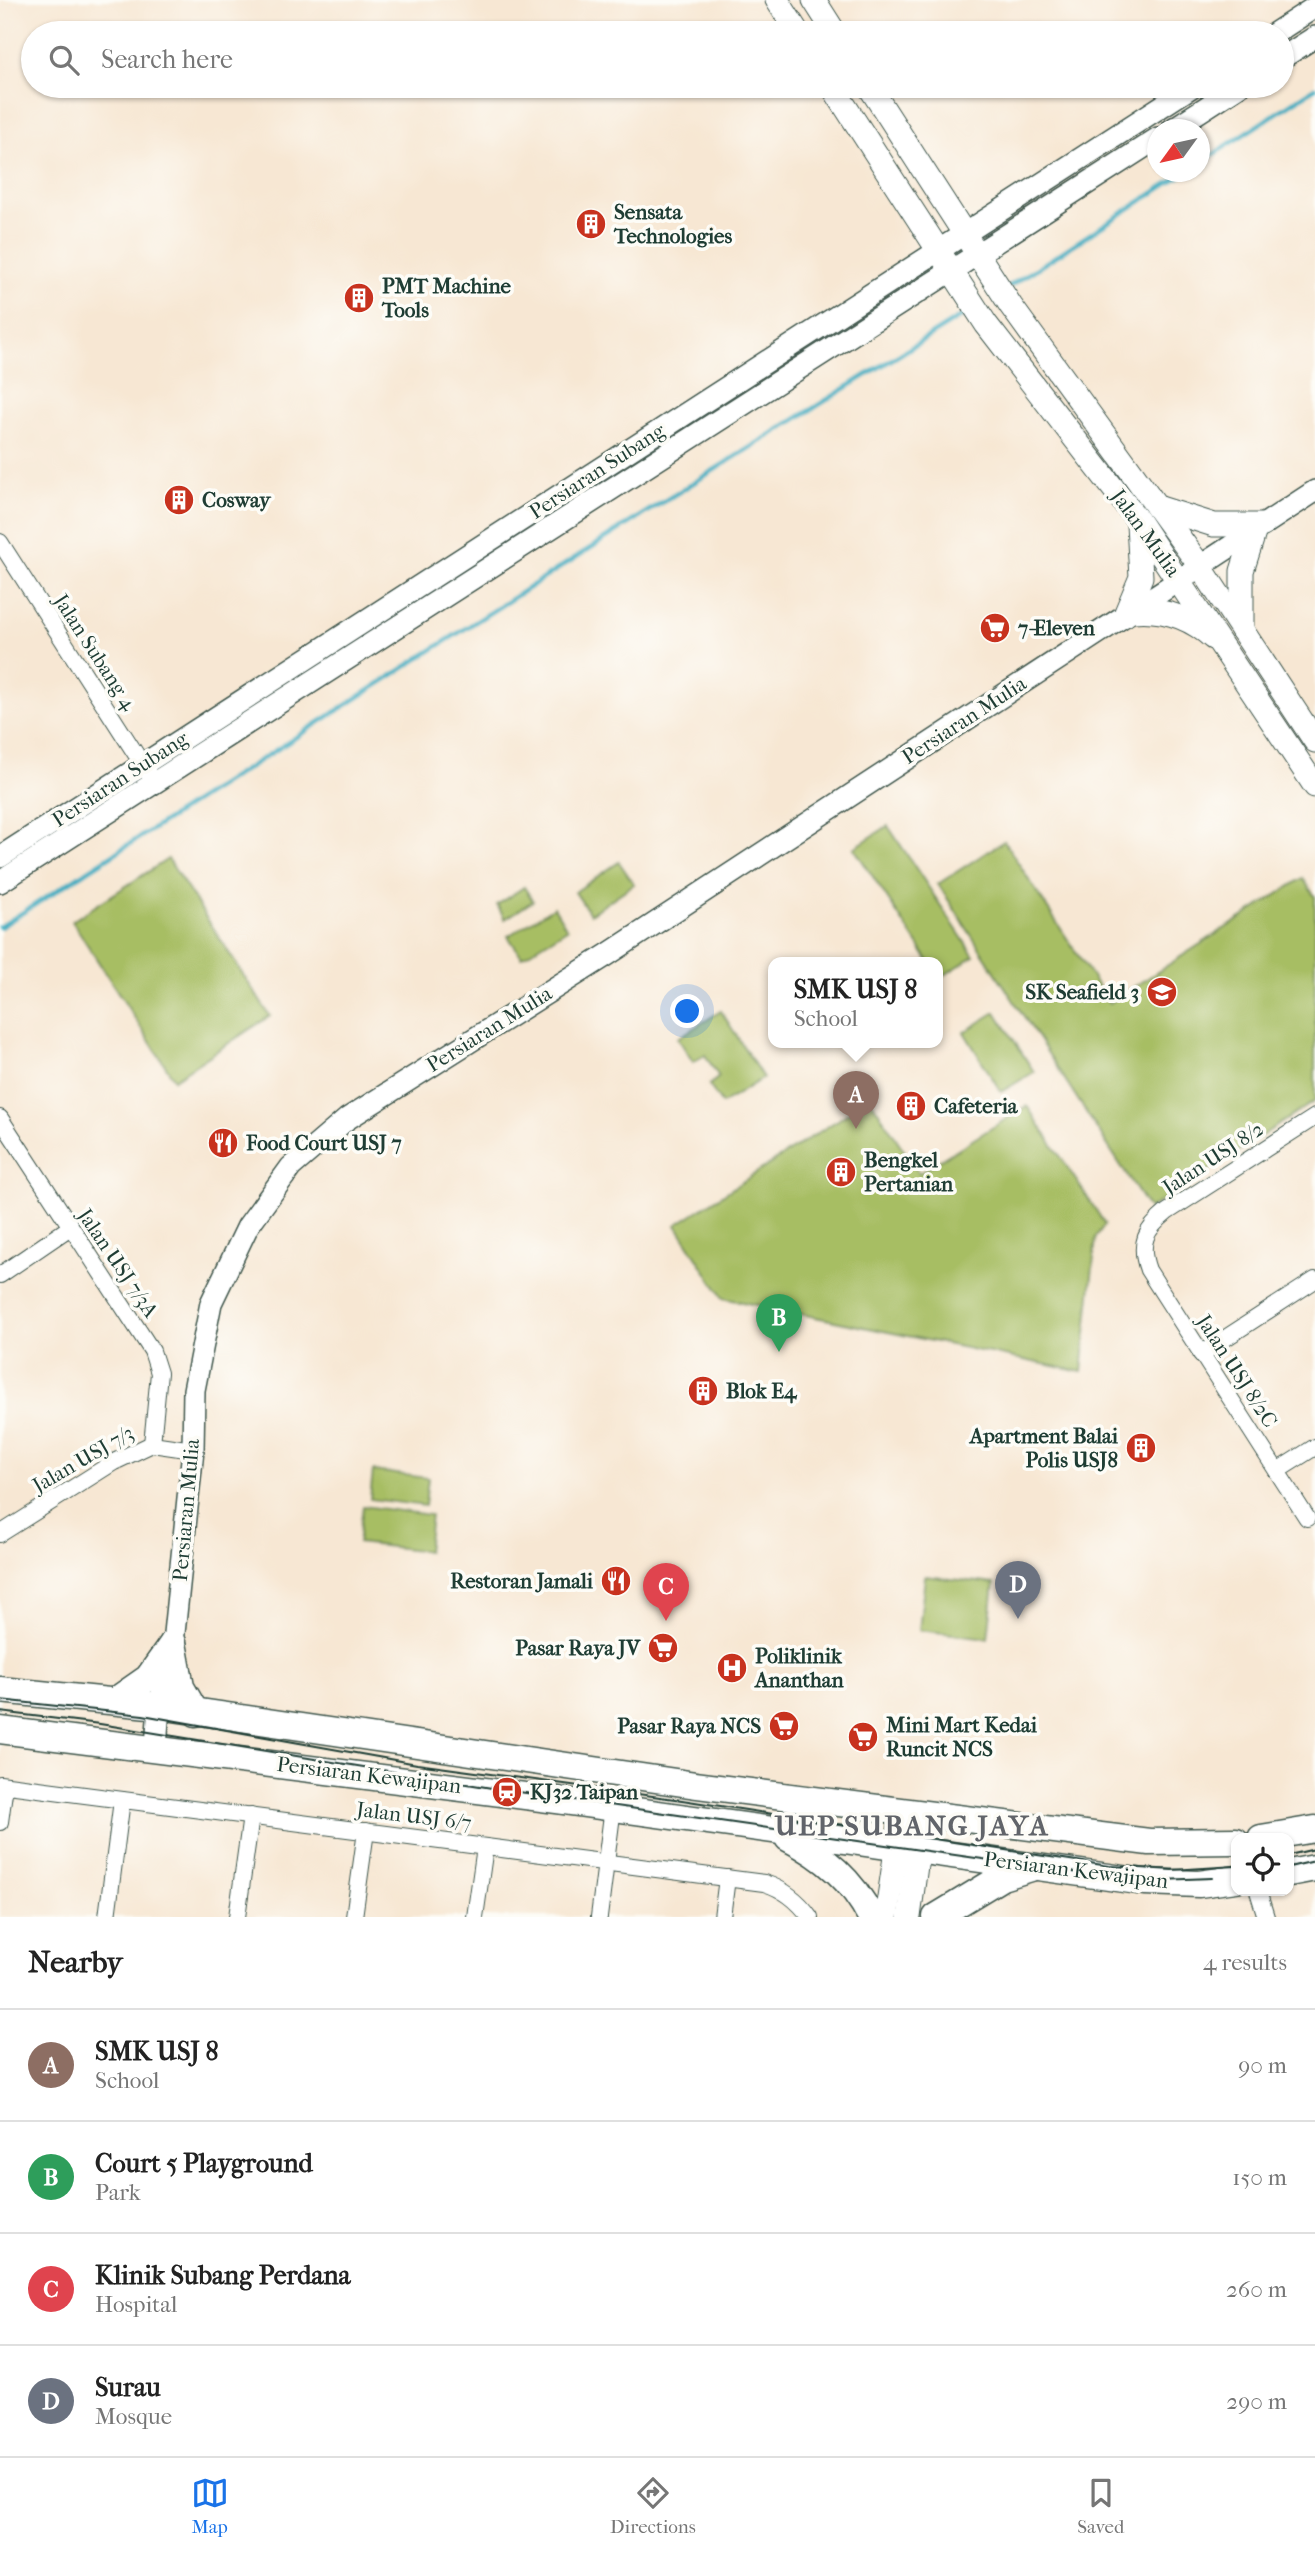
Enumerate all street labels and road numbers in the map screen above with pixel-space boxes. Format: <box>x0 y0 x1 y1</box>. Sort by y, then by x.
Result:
street label: Persiaran Subang <box>525 418 670 524</box>
street label: Jalan Mulia <box>1105 483 1186 582</box>
street label: Jalan Subang 4 <box>48 588 142 715</box>
street label: Persiaran Mulia <box>897 671 1031 769</box>
street label: Persiaran Subang <box>48 726 193 832</box>
street label: Persiaran Mulia <box>422 981 556 1077</box>
street label: Jalan USJ 8/2 <box>1156 1116 1268 1201</box>
street label: Jalan USJ 7/3A <box>72 1202 163 1322</box>
street label: Jalan USJ 8/2C <box>1191 1309 1282 1432</box>
street label: Jalan USJ 7/3 <box>27 1420 138 1499</box>
street label: Persiaran Mulia <box>168 1437 204 1582</box>
street label: Persiaran Kewajipan <box>275 1752 463 1798</box>
street label: Jalan USJ 6/7 <box>353 1797 473 1835</box>
street label: Persiaran Kewajipan <box>982 1847 1170 1893</box>

